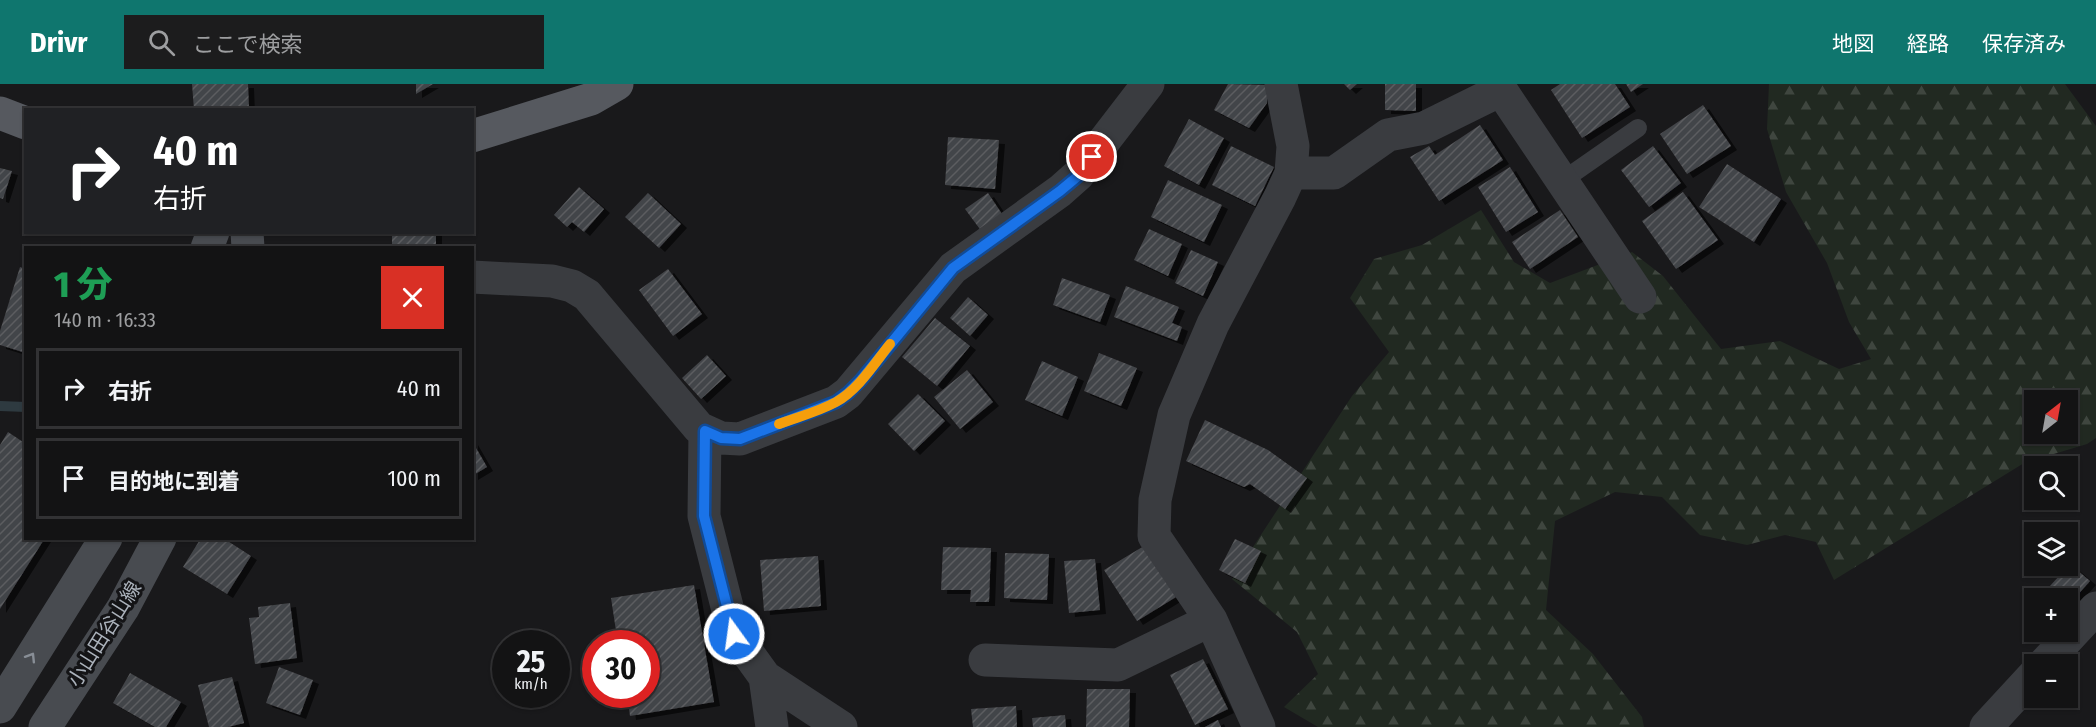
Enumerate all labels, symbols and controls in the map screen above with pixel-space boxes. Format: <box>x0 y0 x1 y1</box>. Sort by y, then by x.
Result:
search box <box>124 15 544 69</box>
text: Drivr <box>30 26 88 59</box>
icon: search <box>145 26 178 59</box>
text: ここで検索 <box>193 31 303 58</box>
text: 地図 <box>1832 31 1874 57</box>
text: 経路 <box>1907 31 1949 57</box>
text: 保存済み <box>1982 31 2066 57</box>
text: 40 m <box>153 126 238 176</box>
pin <box>1066 131 1117 182</box>
icon: right <box>54 132 132 210</box>
icon: arrive <box>1075 140 1108 173</box>
text: 右折 <box>153 183 207 215</box>
text: 1 分 <box>54 263 113 307</box>
button: close <box>381 266 444 329</box>
text: 140 m · 16:33 <box>54 308 156 332</box>
icon: right <box>57 372 90 405</box>
text: 40 m <box>397 375 441 402</box>
text: 右折 <box>108 378 152 405</box>
north arrow <box>2024 390 2078 444</box>
map controls <box>2024 390 2078 708</box>
button: search <box>2024 456 2078 510</box>
icon: arrive <box>57 462 90 495</box>
text: 100 m <box>387 465 441 492</box>
text: 目的地に到着 <box>108 468 240 495</box>
button: layers <box>2024 522 2078 576</box>
street label: 小山田谷山線 <box>62 577 146 691</box>
button: + <box>2024 588 2078 642</box>
position arrow <box>702 602 766 666</box>
speed limit sign: 30 <box>582 630 660 708</box>
text: 25 <box>517 644 545 680</box>
one-way arrow <box>24 653 36 663</box>
button: − <box>2024 654 2078 708</box>
text: km/h <box>514 675 548 693</box>

